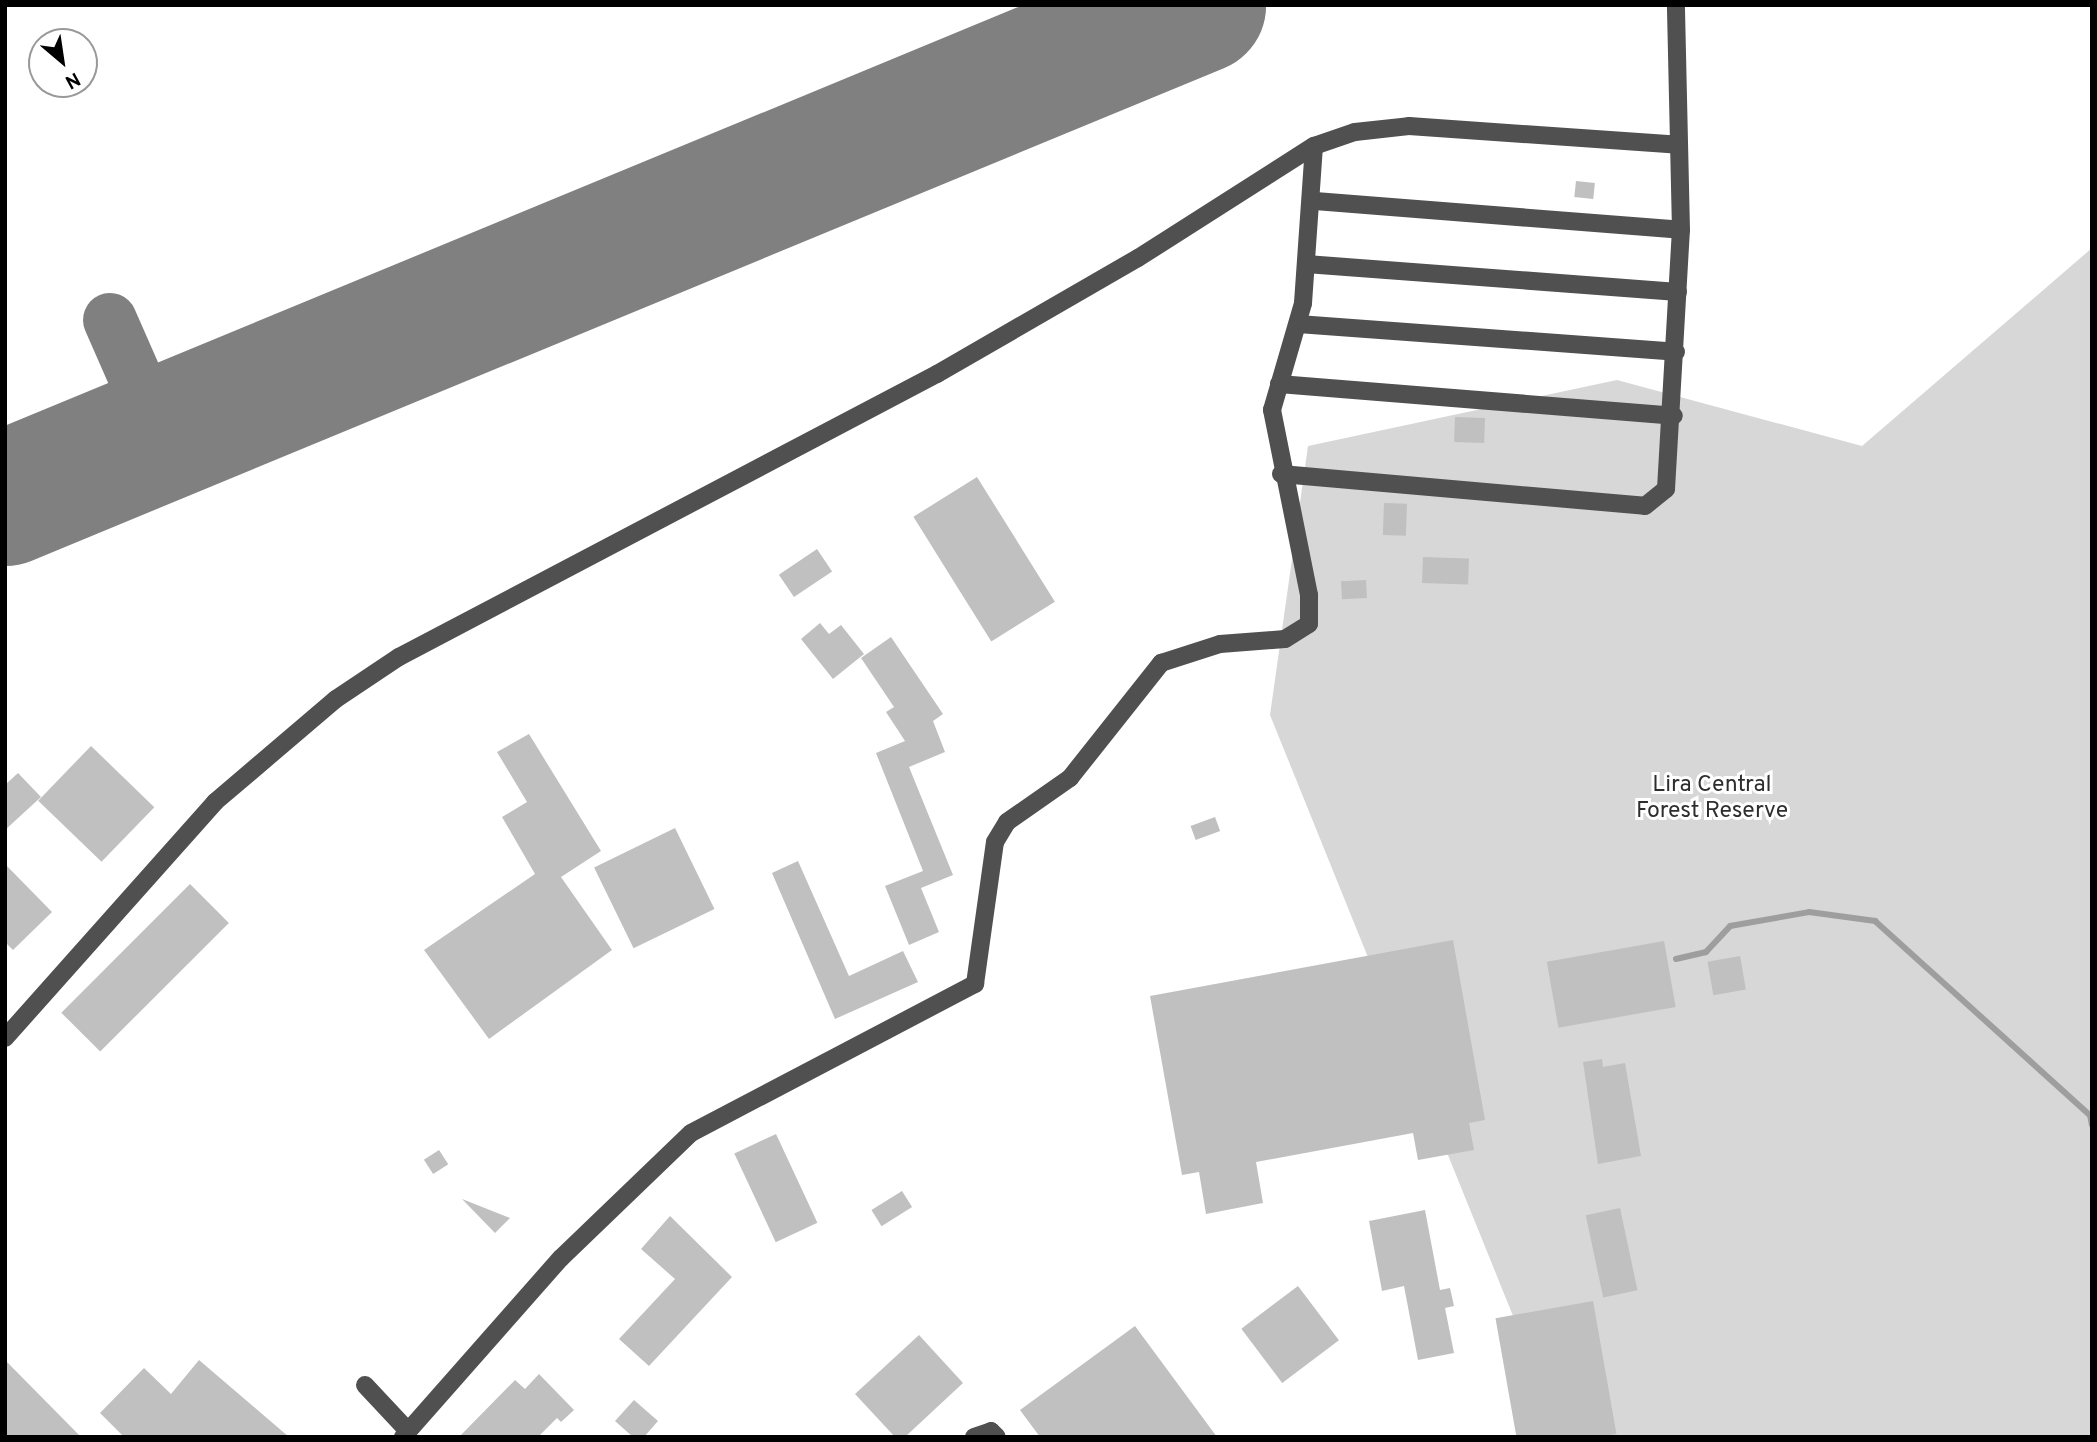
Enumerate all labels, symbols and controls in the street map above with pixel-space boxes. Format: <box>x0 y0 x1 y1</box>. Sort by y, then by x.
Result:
north arrow <box>28 28 98 98</box>
text: N <box>60 66 84 93</box>
park label: Lira Central Forest Reserve <box>1636 772 1788 826</box>

